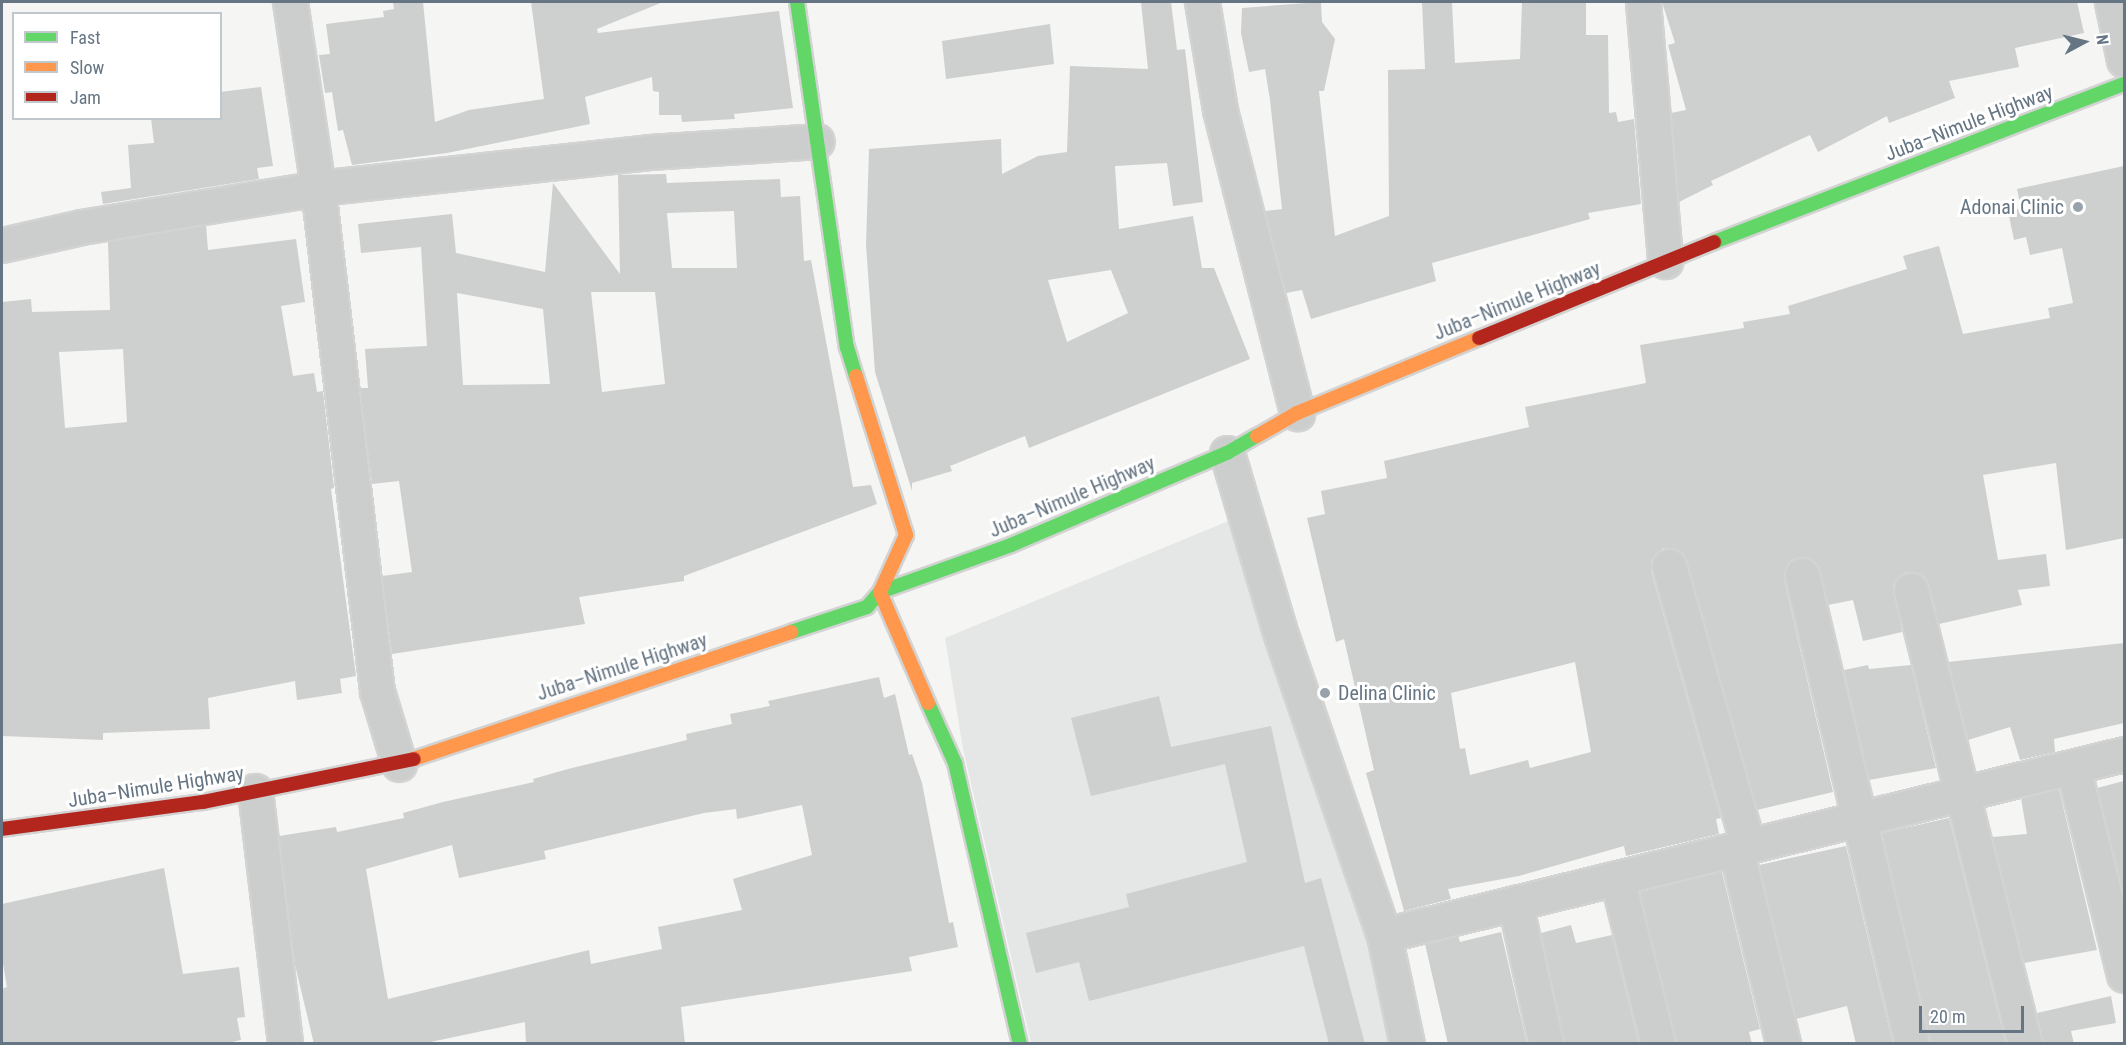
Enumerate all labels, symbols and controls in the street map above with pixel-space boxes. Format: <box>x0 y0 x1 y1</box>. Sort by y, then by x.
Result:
legend <box>12 12 222 120</box>
north arrow <box>2054 12 2114 72</box>
text: Fast <box>70 27 101 48</box>
text: N <box>2092 34 2112 46</box>
text: Slow <box>70 57 104 78</box>
street label: Juba–Nimule Highway <box>1882 80 2056 166</box>
text: Jam <box>70 87 101 108</box>
place label: Adonai Clinic <box>1960 195 2064 219</box>
marker: Adonai Clinic <box>2069 198 2087 216</box>
street label: Juba–Nimule Highway <box>1430 257 1604 345</box>
street label: Juba–Nimule Highway <box>985 451 1159 543</box>
street label: Juba–Nimule Highway <box>534 628 710 706</box>
place label: Delina Clinic <box>1338 681 1436 705</box>
marker: Delina Clinic <box>1316 684 1334 702</box>
street label: Juba–Nimule Highway <box>66 761 246 813</box>
scale bar <box>1922 994 2027 1032</box>
text: 20 m <box>1930 1006 1965 1027</box>

